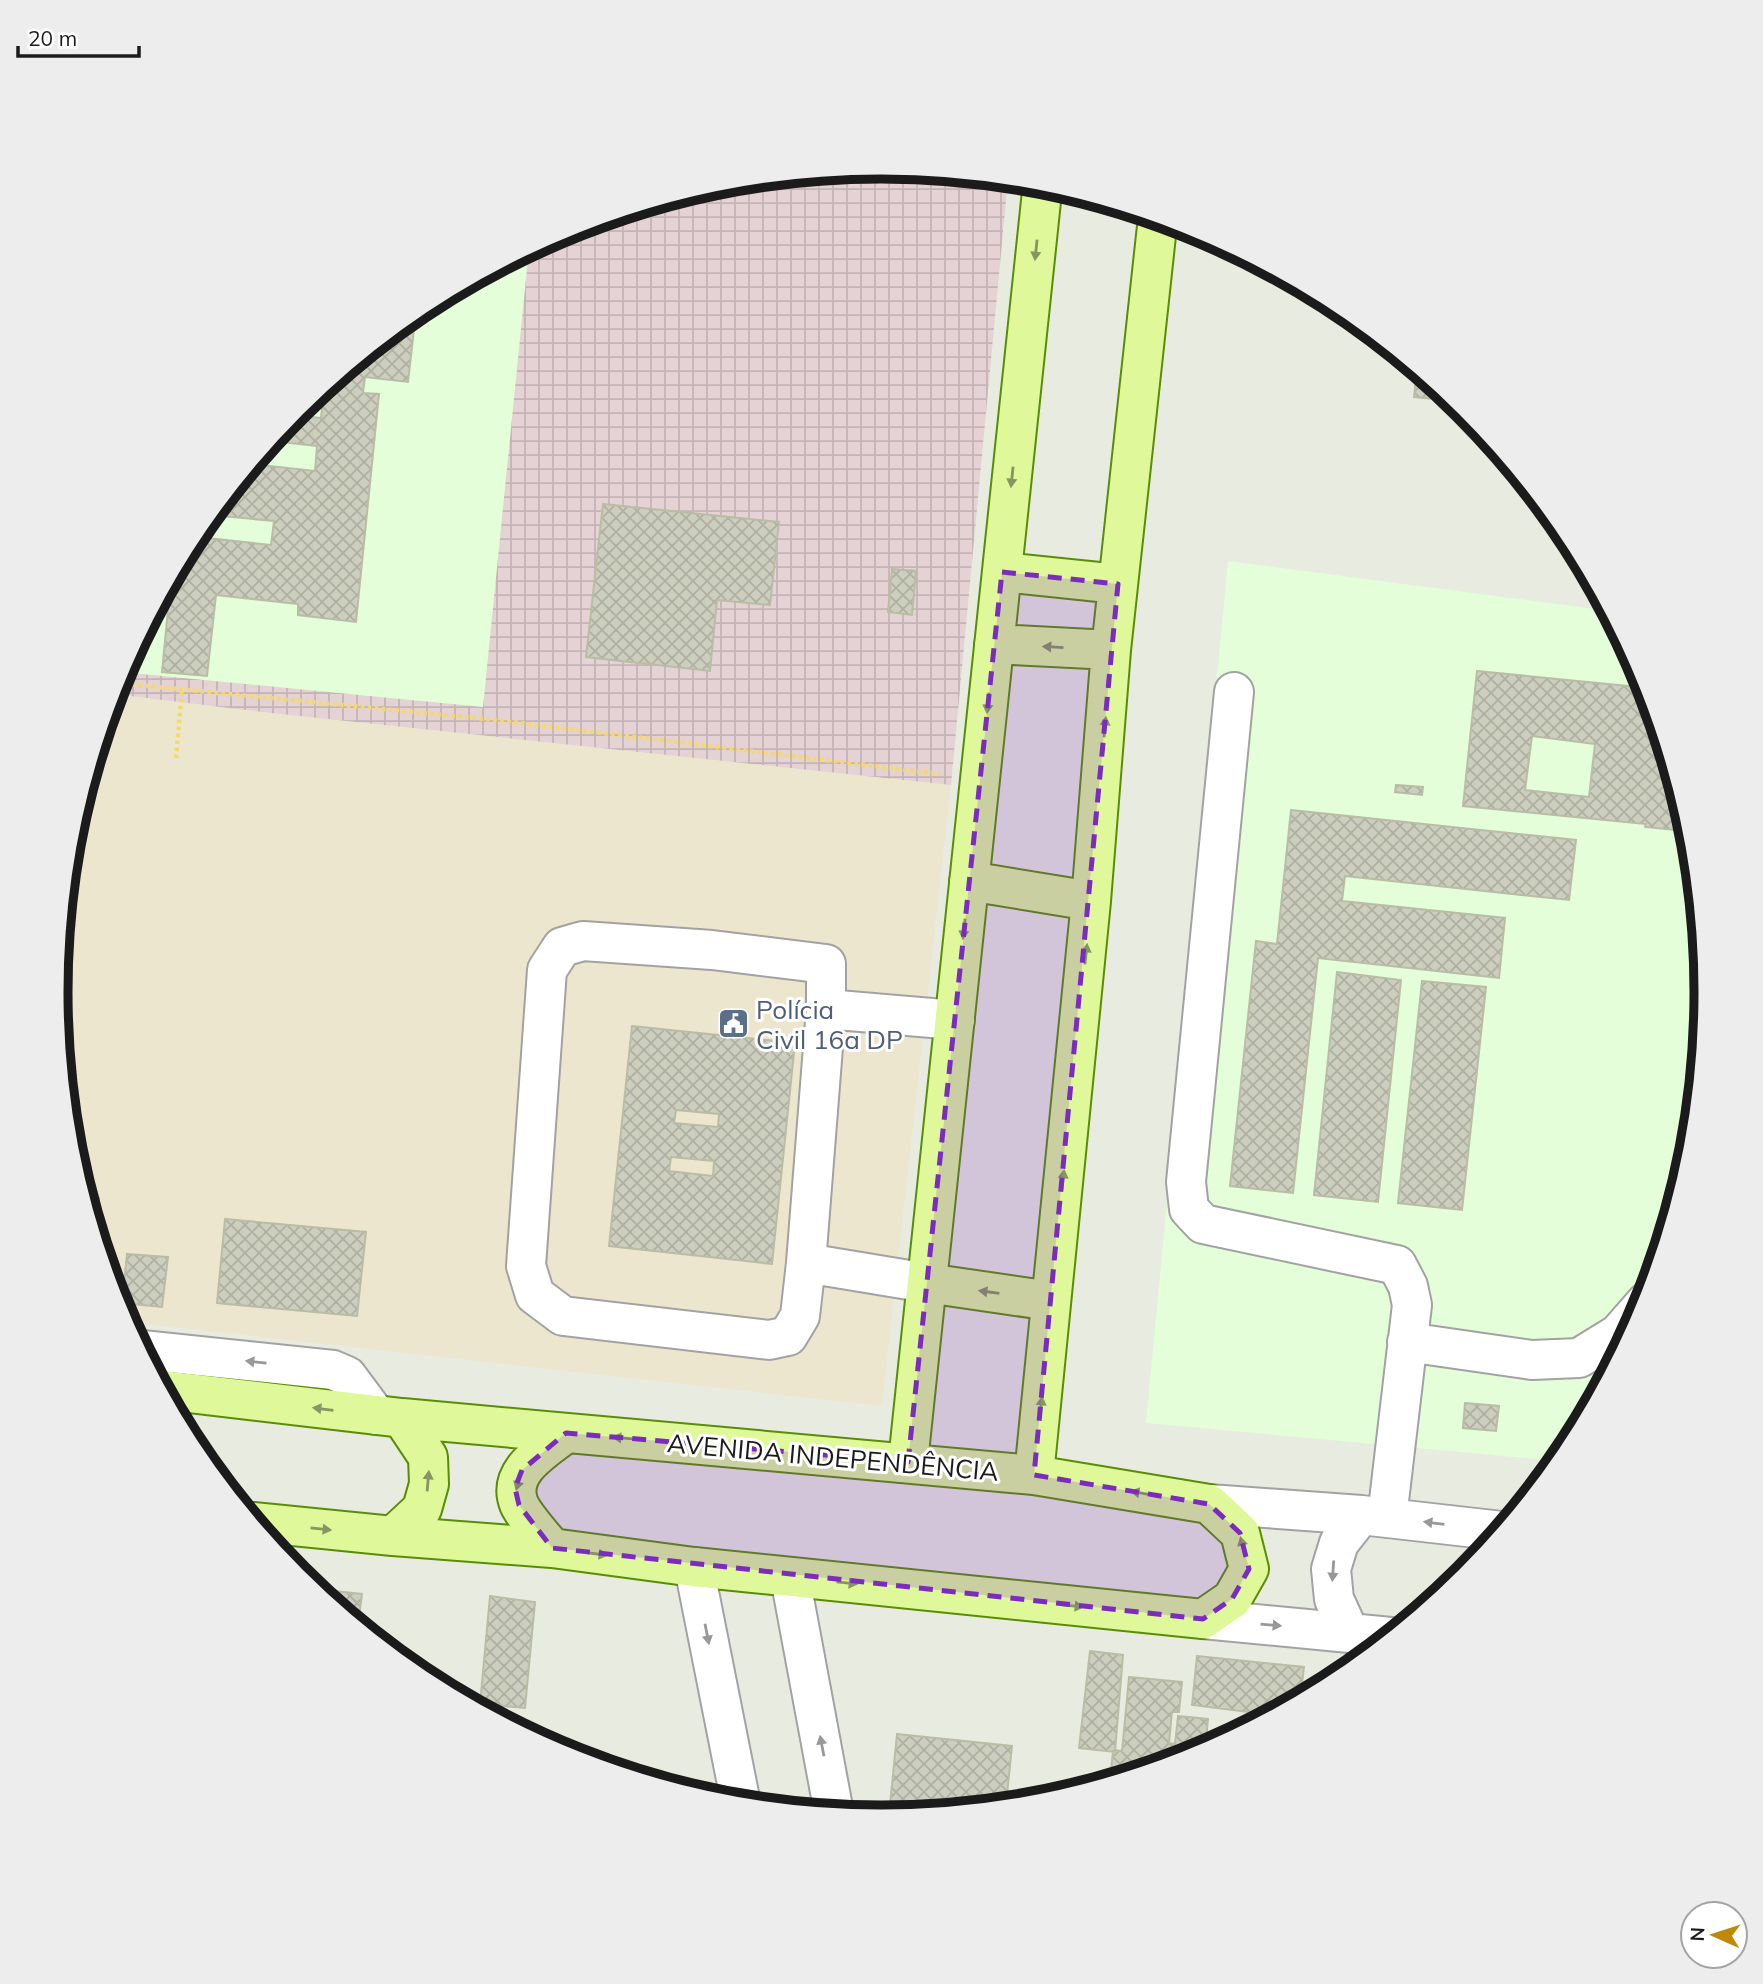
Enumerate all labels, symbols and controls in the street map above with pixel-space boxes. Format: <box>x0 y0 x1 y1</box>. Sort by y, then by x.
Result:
scale bar <box>18 14 138 58</box>
text: 20 m <box>28 25 77 51</box>
one-way arrow <box>1030 240 1041 262</box>
one-way arrow <box>1006 466 1017 488</box>
one-way arrow <box>1042 641 1064 652</box>
one-way arrow <box>982 692 993 714</box>
one-way arrow <box>1100 716 1111 738</box>
one-way arrow <box>958 918 969 940</box>
one-way arrow <box>1081 943 1092 965</box>
place label: Polícia Civil 16a DP <box>756 993 903 1056</box>
public building icon: Polícia Civil 16a DP <box>716 1007 750 1041</box>
one-way arrow <box>1058 1169 1069 1191</box>
one-way arrow <box>978 1286 1000 1297</box>
one-way arrow <box>245 1356 267 1367</box>
one-way arrow <box>1035 1395 1046 1417</box>
one-way arrow <box>312 1404 334 1415</box>
street label: AVENIDA INDEPENDÊNCIA <box>666 1426 1000 1488</box>
one-way arrow <box>612 1432 634 1443</box>
one-way arrow <box>423 1470 434 1492</box>
one-way arrow <box>514 1470 524 1491</box>
one-way arrow <box>1130 1487 1152 1498</box>
one-way arrow <box>1423 1518 1445 1529</box>
one-way arrow <box>311 1524 333 1535</box>
one-way arrow <box>1237 1536 1248 1558</box>
one-way arrow <box>586 1549 608 1560</box>
one-way arrow <box>1328 1560 1339 1582</box>
one-way arrow <box>836 1578 858 1589</box>
one-way arrow <box>1062 1601 1084 1612</box>
one-way arrow <box>1260 1620 1282 1631</box>
one-way arrow <box>702 1623 713 1645</box>
one-way arrow <box>816 1735 827 1757</box>
north arrow <box>1679 1900 1749 1970</box>
text: N <box>1685 1926 1709 1942</box>

